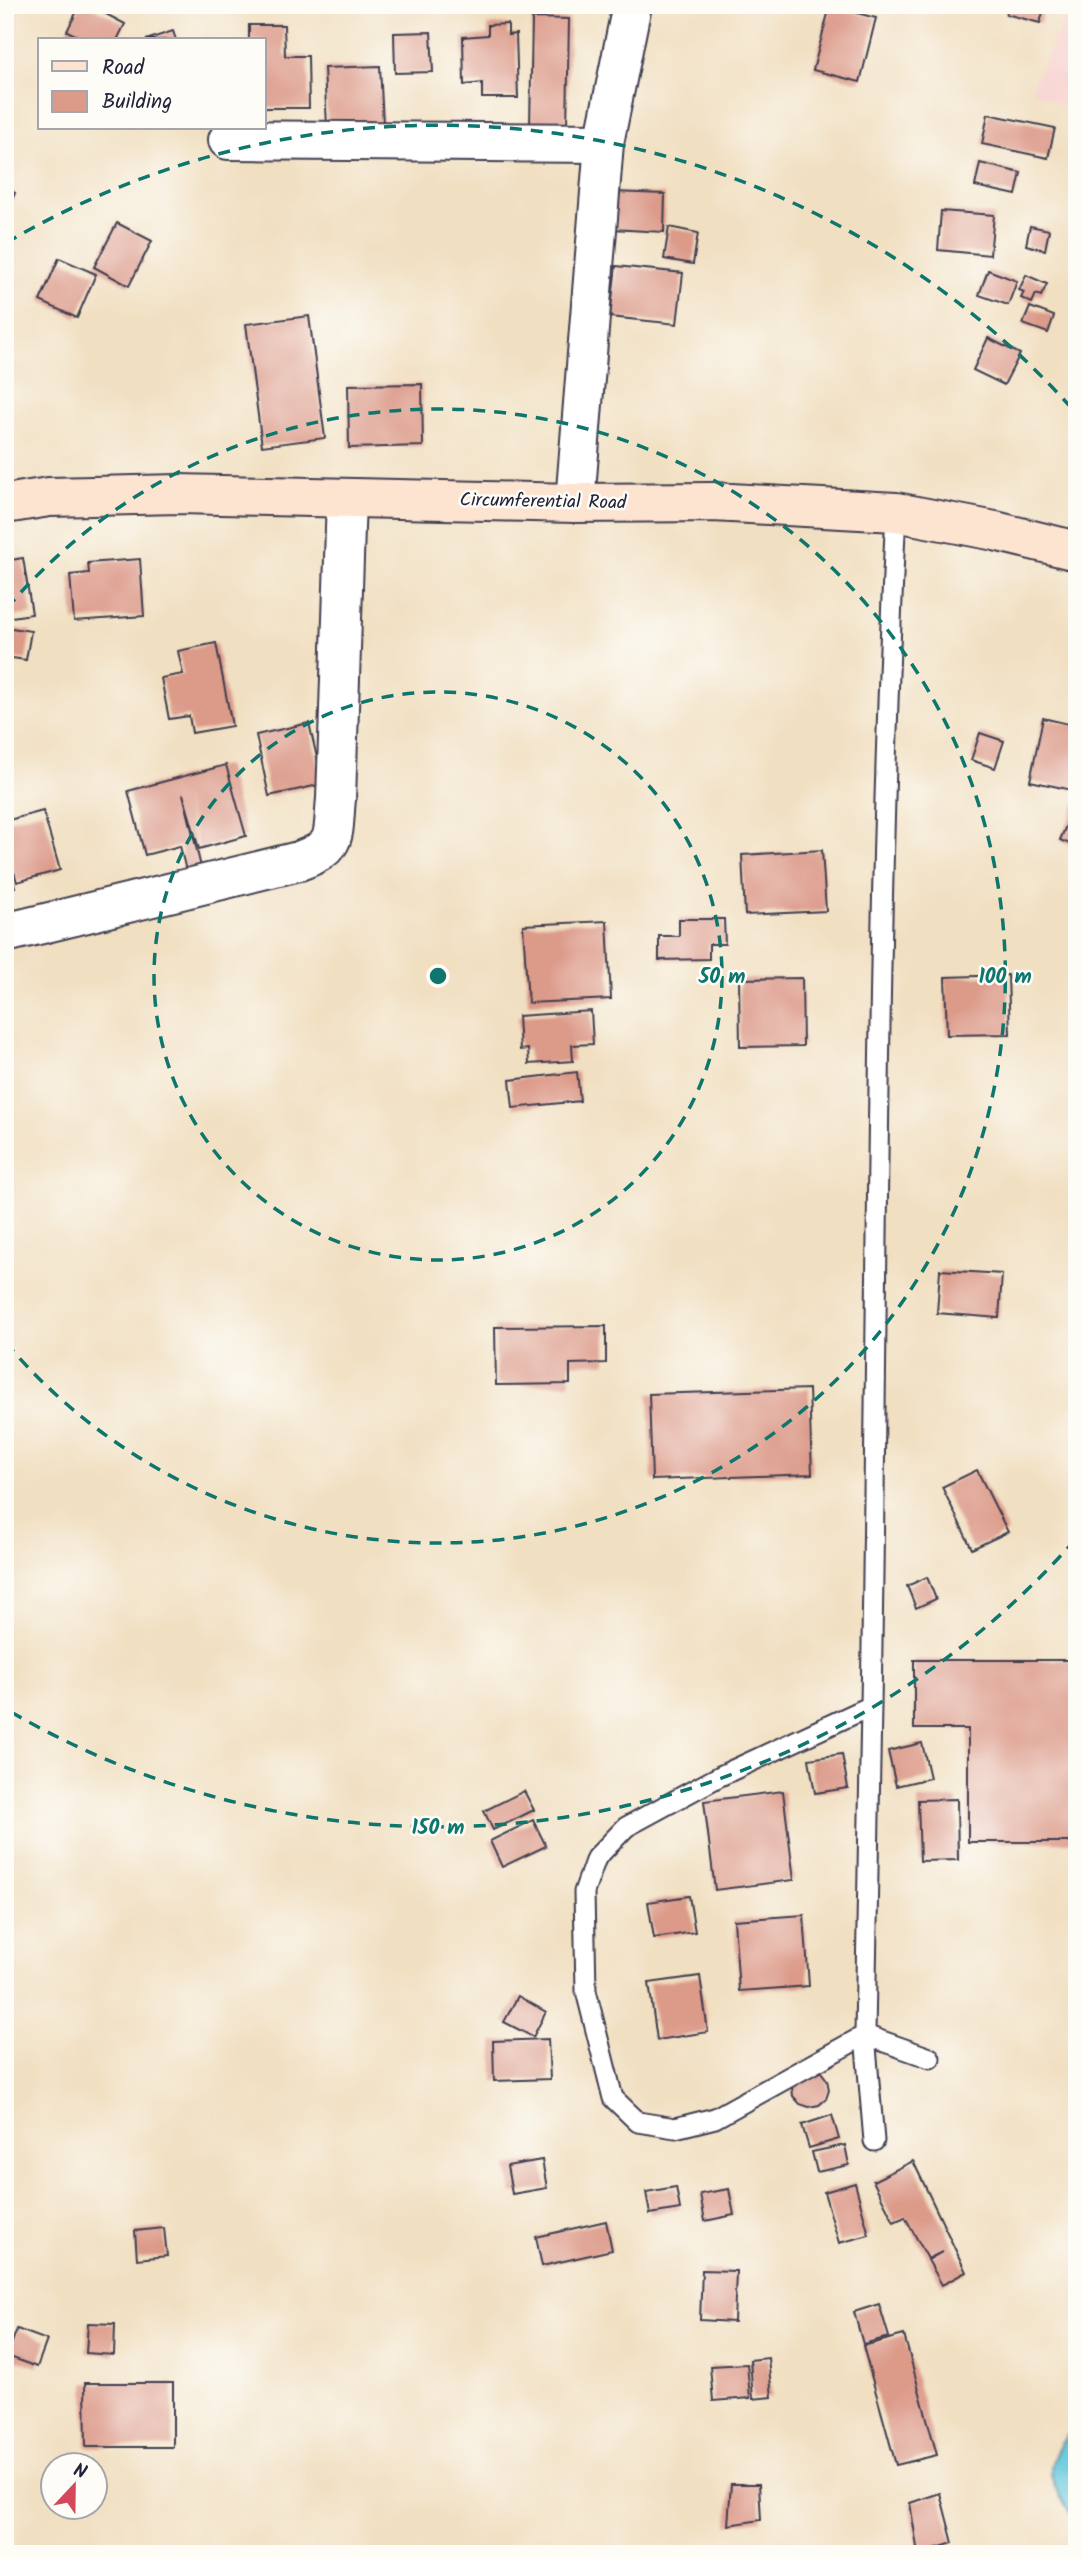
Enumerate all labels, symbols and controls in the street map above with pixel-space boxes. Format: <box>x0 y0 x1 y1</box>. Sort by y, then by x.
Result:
legend <box>38 38 266 130</box>
text: Road <box>102 52 145 85</box>
text: Building <box>102 86 172 119</box>
street label: Circumferential Road <box>459 486 627 518</box>
text: 50 m <box>698 961 745 994</box>
text: 100 m <box>978 961 1032 994</box>
centre of rings <box>426 964 450 988</box>
text: 150 m <box>411 1812 465 1845</box>
north arrow <box>38 2450 108 2520</box>
text: N <box>68 2456 91 2488</box>

